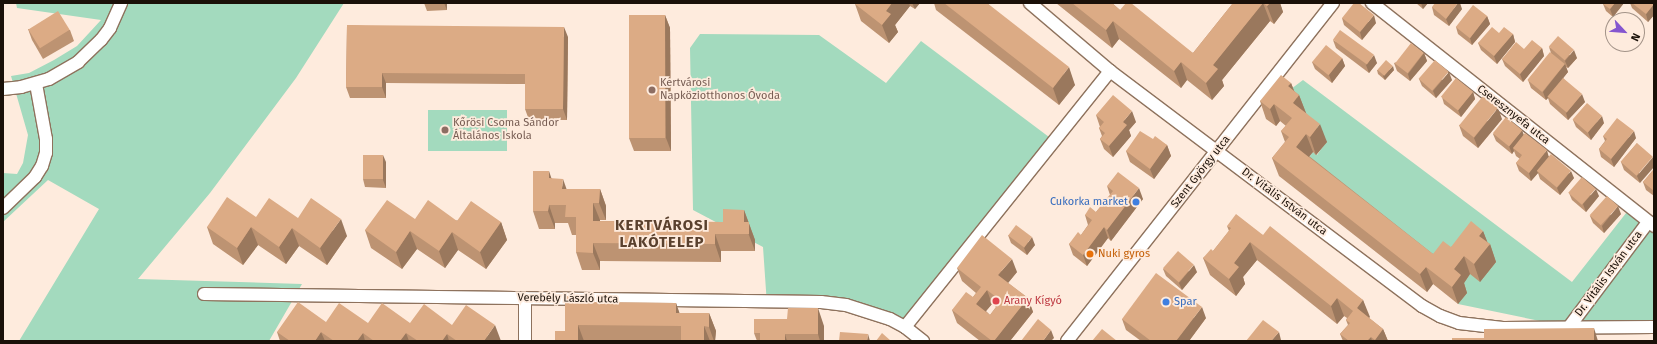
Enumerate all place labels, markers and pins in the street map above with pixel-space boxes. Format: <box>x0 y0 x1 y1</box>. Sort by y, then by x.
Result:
place label: Kertvárosi Napköziotthonos Óvoda <box>660 77 780 103</box>
marker: Kertvárosi Napköziotthonos Óvoda <box>647 85 657 95</box>
place label: Kőrösi Csoma Sándor Általános Iskola <box>453 117 559 143</box>
marker: Kőrösi Csoma Sándor Általános Iskola <box>440 125 450 135</box>
place label: Cukorka market <box>1050 195 1128 209</box>
marker: Cukorka market <box>1131 197 1141 207</box>
place label: Nuki gyros <box>1098 247 1150 261</box>
marker: Nuki gyros <box>1085 249 1095 259</box>
place label: Arany Kígyó <box>1004 294 1062 308</box>
place label: Spar <box>1174 295 1197 309</box>
marker: Arany Kígyó <box>991 296 1001 306</box>
marker: Spar <box>1161 297 1171 307</box>

